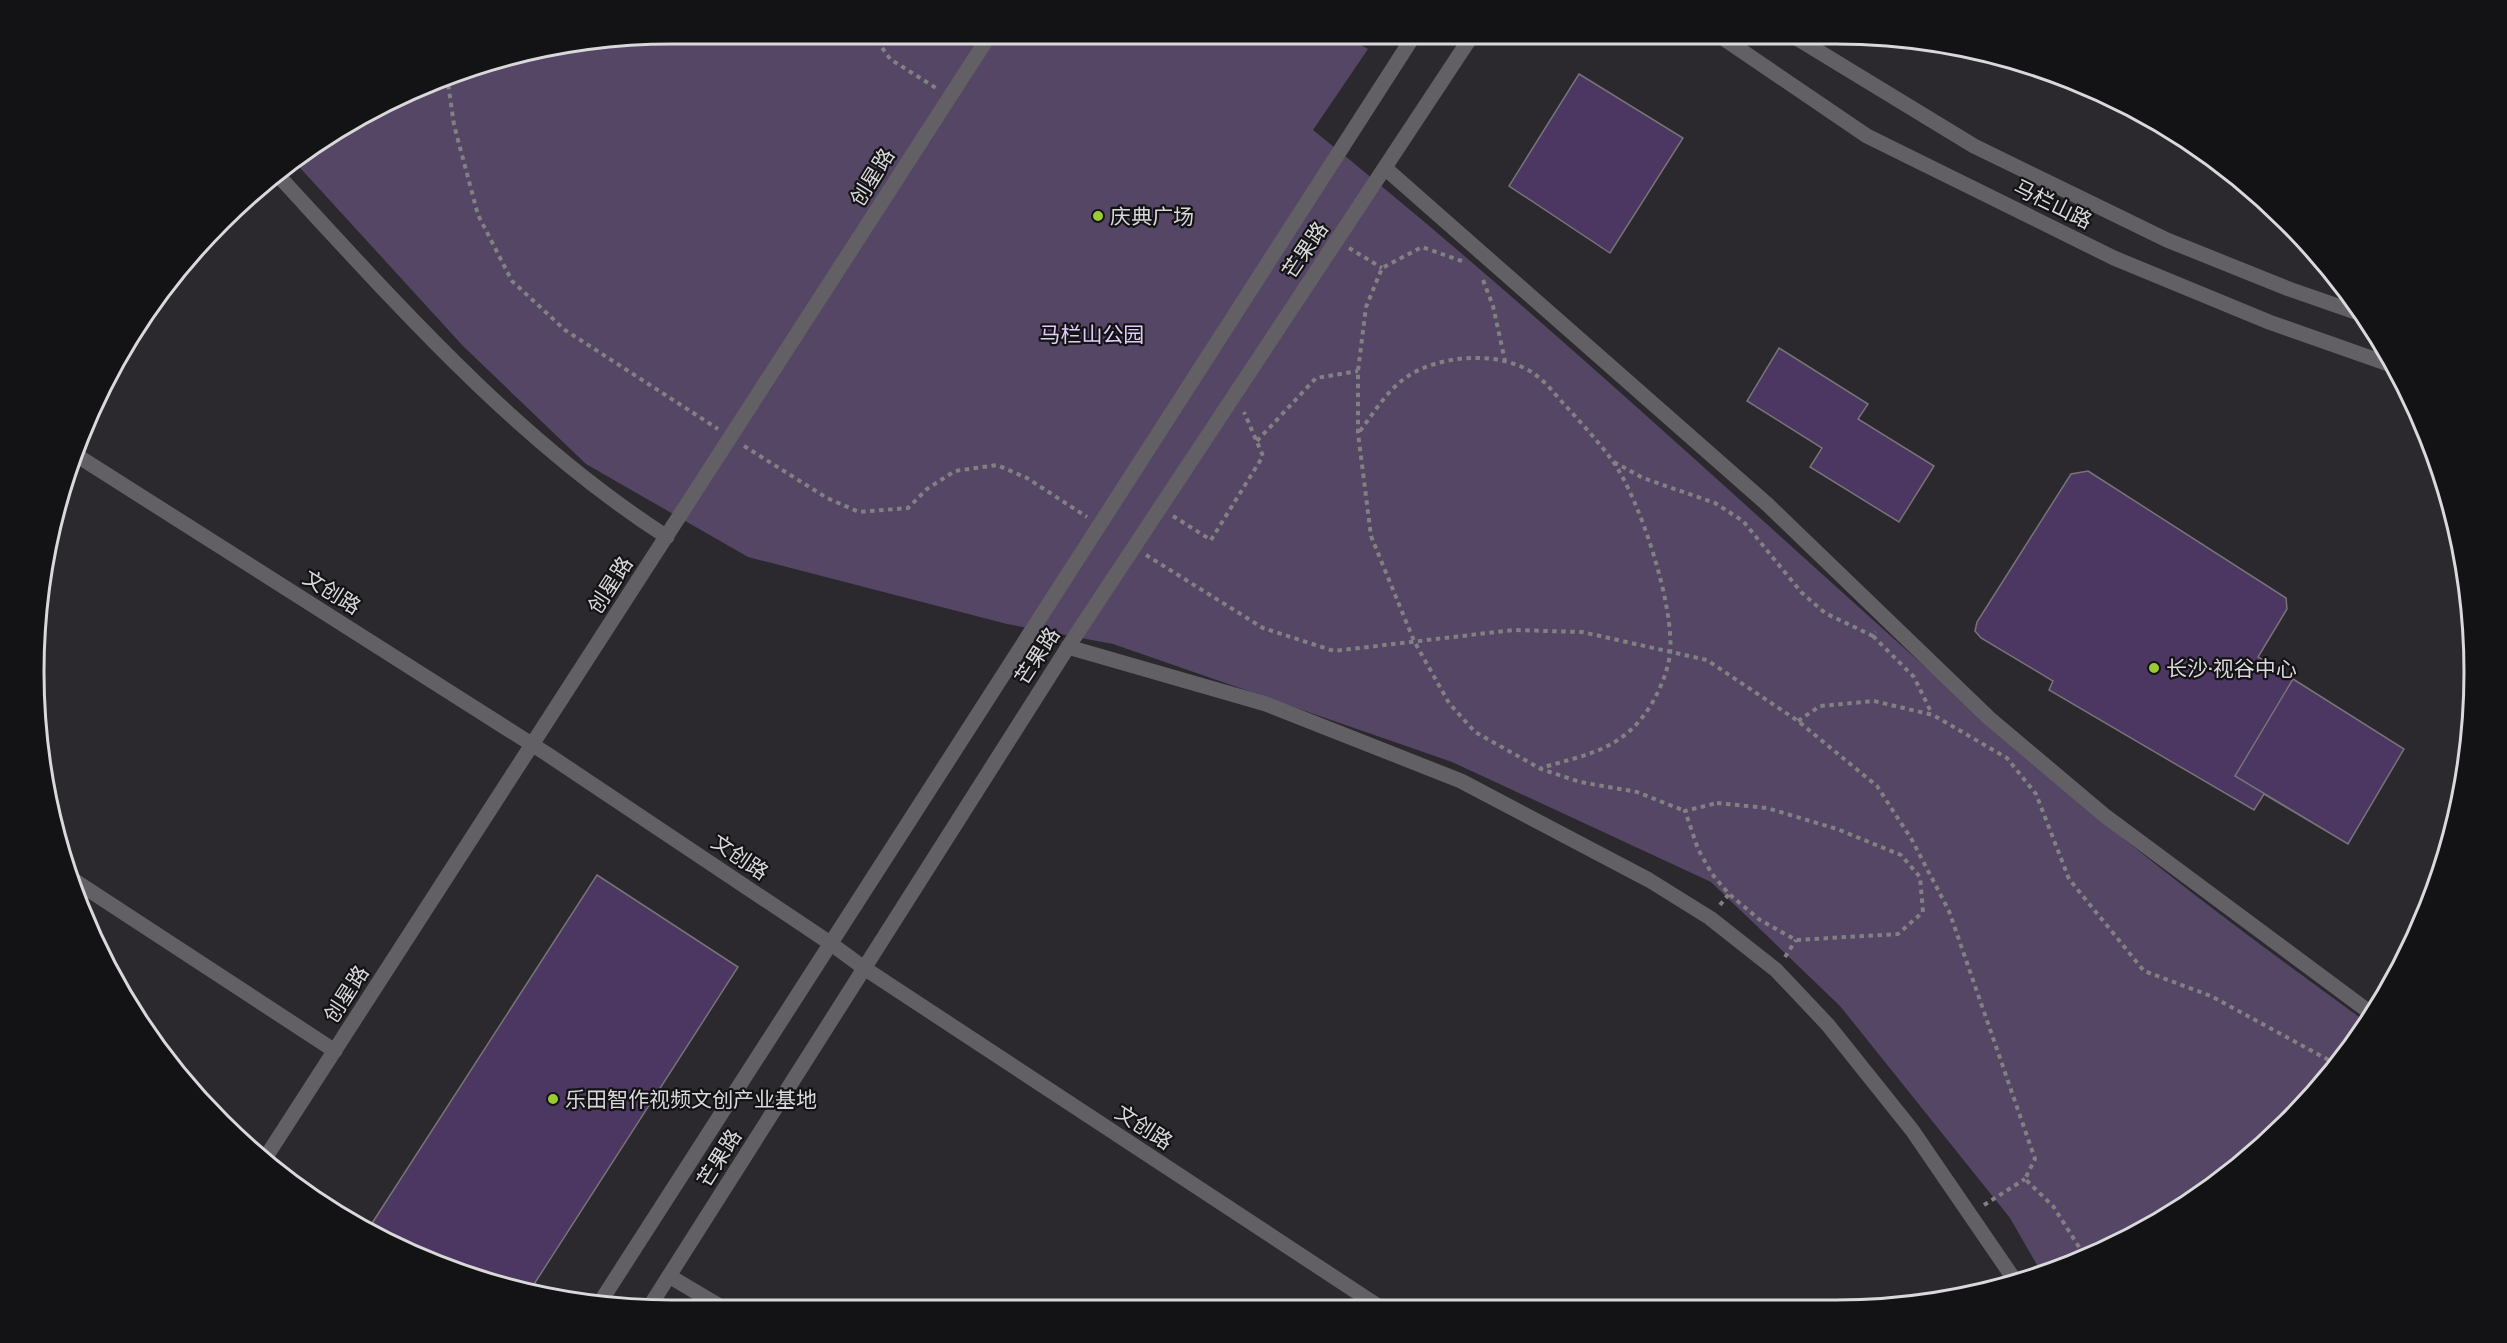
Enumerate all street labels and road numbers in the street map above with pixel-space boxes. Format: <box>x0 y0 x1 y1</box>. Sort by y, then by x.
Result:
street label: 创星路 <box>845 144 899 210</box>
street label: 马栏山路 <box>2010 174 2096 234</box>
street label: 芒果路 <box>1277 217 1333 283</box>
street label: 创星路 <box>582 552 638 618</box>
street label: 文创路 <box>299 565 365 619</box>
street label: 芒果路 <box>1009 623 1065 689</box>
street label: 文创路 <box>707 829 773 885</box>
street label: 创星路 <box>318 961 374 1027</box>
street label: 文创路 <box>1111 1099 1177 1155</box>
street label: 芒果路 <box>692 1125 746 1191</box>

